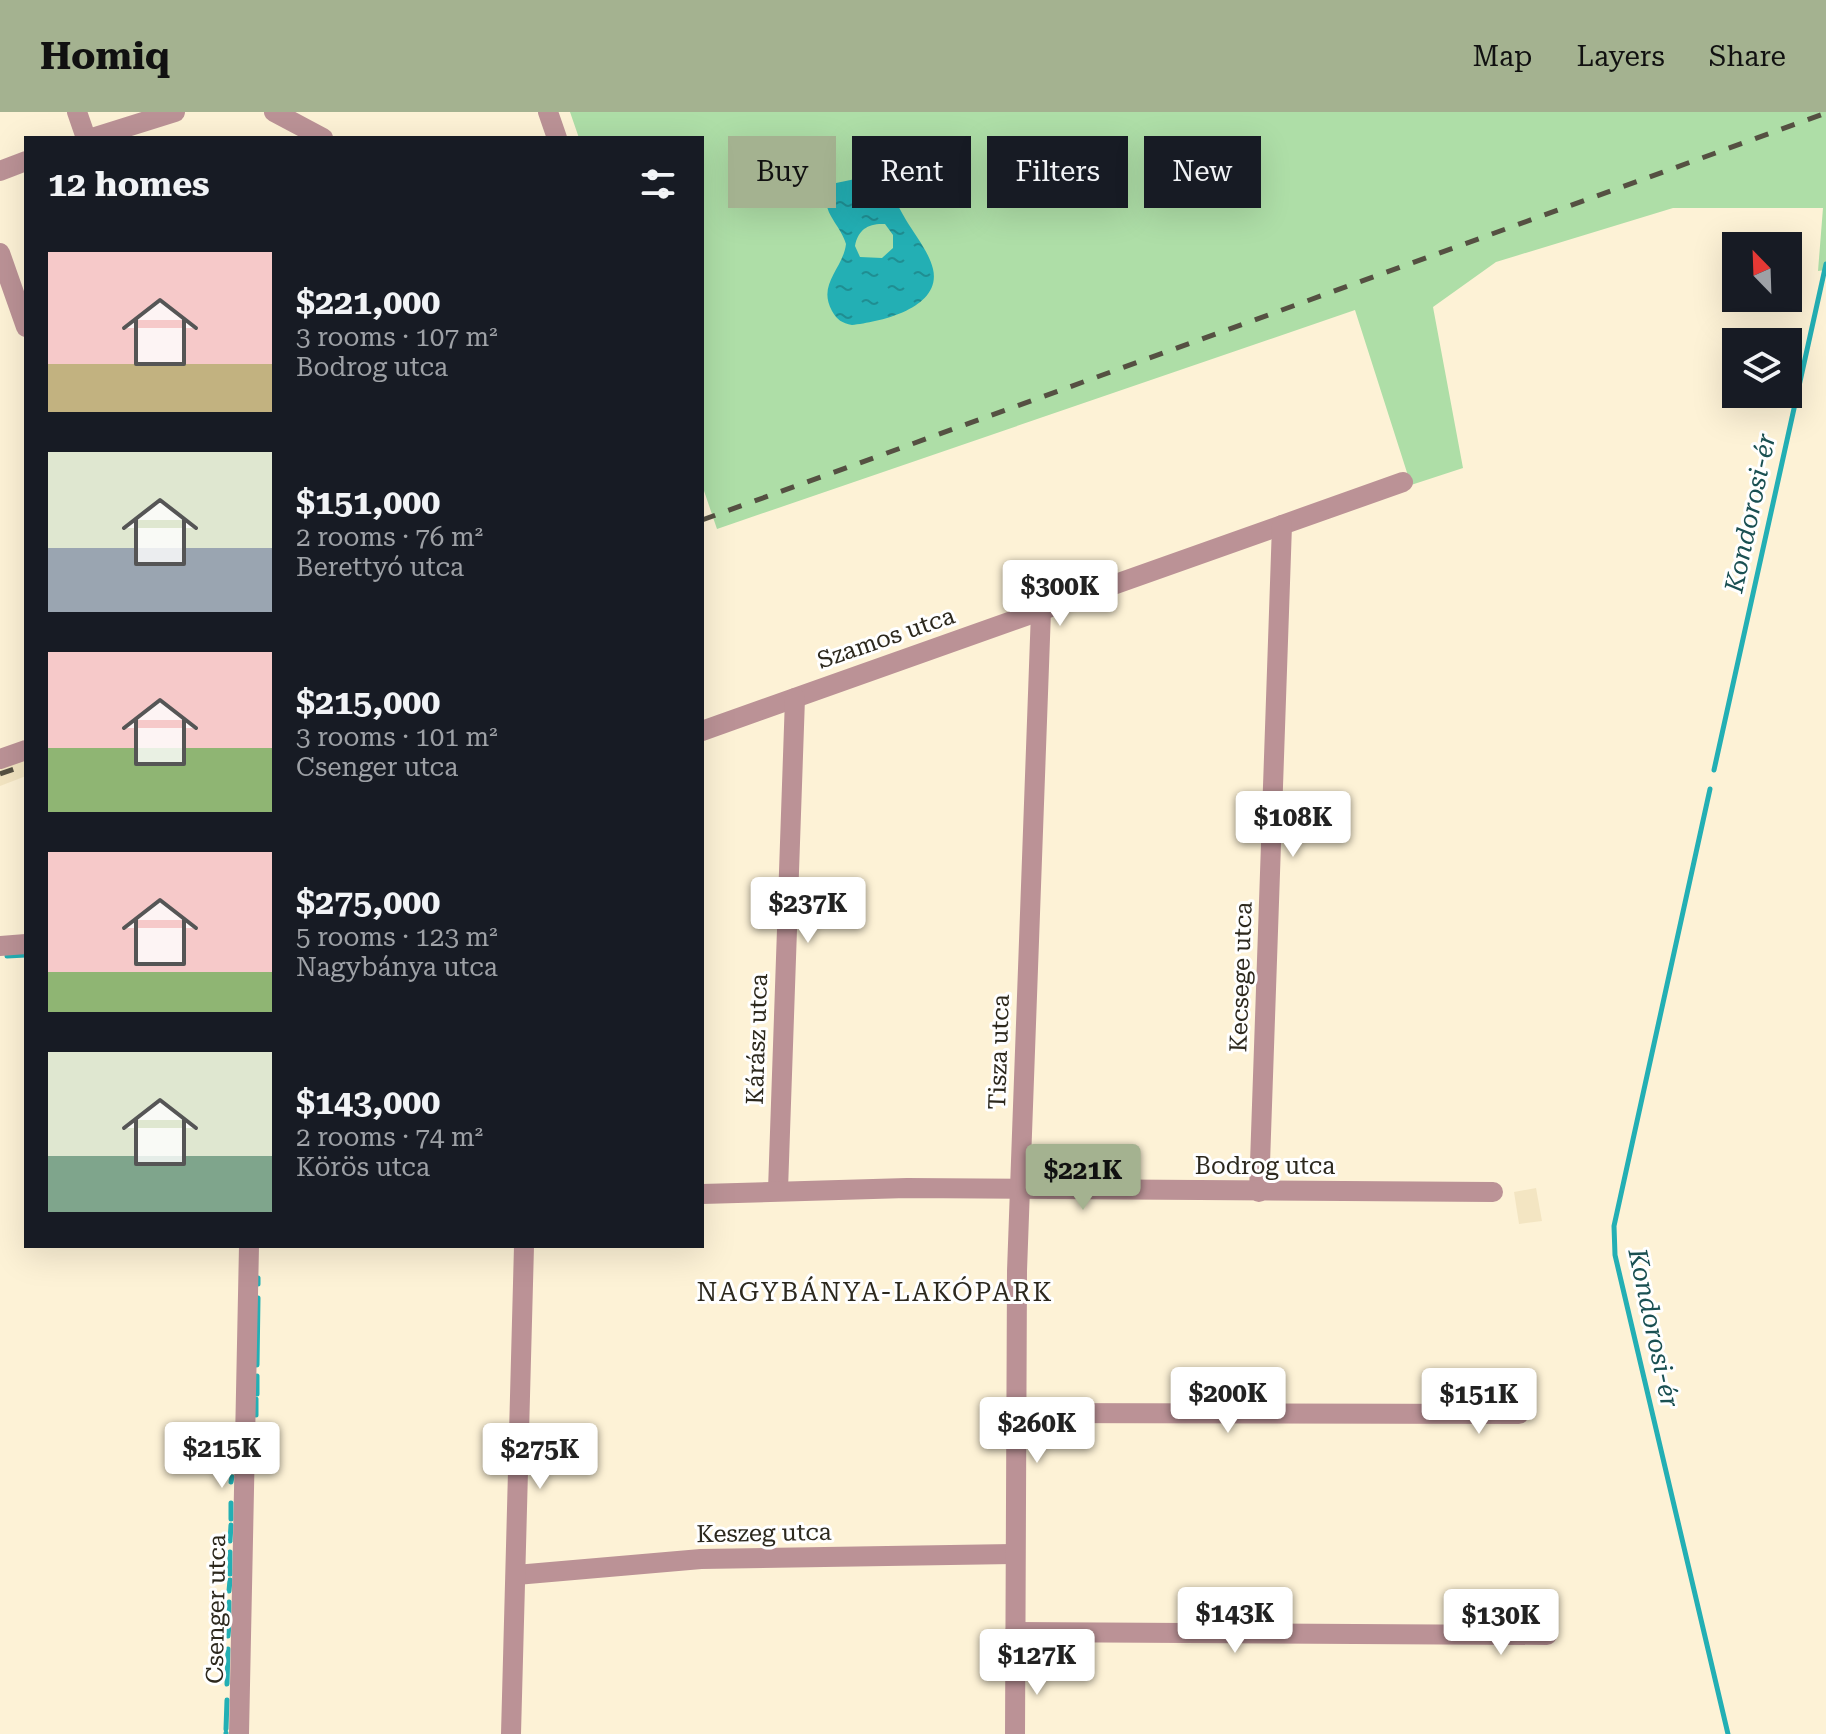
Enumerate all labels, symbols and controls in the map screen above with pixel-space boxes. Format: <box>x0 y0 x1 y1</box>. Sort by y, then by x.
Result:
text: Homiq <box>40 34 170 78</box>
text: Map <box>1473 40 1532 73</box>
text: Layers <box>1576 40 1665 73</box>
text: Share <box>1709 40 1786 73</box>
chip: Buy <box>728 136 836 208</box>
chip: Rent <box>852 136 971 208</box>
chip: Filters <box>987 136 1128 208</box>
chip: New <box>1144 136 1261 208</box>
icon: filters <box>636 162 680 206</box>
text: 12 homes <box>48 164 210 204</box>
north arrow <box>1722 232 1802 312</box>
map controls <box>1722 232 1802 408</box>
text: $221,000 <box>296 282 440 322</box>
icon: home <box>112 284 208 380</box>
text: 3 rooms · 107 m² <box>296 322 498 352</box>
button: layers <box>1722 328 1802 408</box>
text: Bodrog utca <box>296 352 448 382</box>
water label: Kondorosi-ér <box>1718 431 1782 596</box>
text: $151,000 <box>296 482 440 522</box>
icon: home <box>112 484 208 580</box>
text: 2 rooms · 76 m² <box>296 522 483 552</box>
text: Berettyó utca <box>296 552 464 582</box>
pin: $300K <box>1004 560 1116 628</box>
text: $300K <box>1021 571 1099 601</box>
street label: Szamos utca <box>814 601 958 675</box>
text: $215,000 <box>296 682 440 722</box>
icon: home <box>112 684 208 780</box>
text: 3 rooms · 101 m² <box>296 722 498 752</box>
text: Csenger utca <box>296 752 458 782</box>
pin: $108K <box>1237 791 1349 859</box>
text: $108K <box>1254 802 1332 832</box>
pin: $237K <box>752 877 864 945</box>
text: $275,000 <box>296 882 440 922</box>
icon: home <box>112 884 208 980</box>
text: $237K <box>769 888 847 918</box>
street label: Kecsege utca <box>1224 901 1258 1053</box>
text: 5 rooms · 123 m² <box>296 922 498 952</box>
text: Nagybánya utca <box>296 952 498 982</box>
street label: Kárász utca <box>741 973 773 1105</box>
street label: Tisza utca <box>983 994 1015 1110</box>
text: $143,000 <box>296 1082 440 1122</box>
icon: home <box>112 1084 208 1180</box>
text: 2 rooms · 74 m² <box>296 1122 483 1152</box>
pin: $221K <box>1027 1144 1139 1212</box>
text: Körös utca <box>296 1152 430 1182</box>
street label: Bodrog utca <box>1195 1152 1335 1180</box>
text: $221K <box>1044 1155 1122 1185</box>
water label: Kondorosi-ér <box>1622 1245 1686 1410</box>
district label: NAGYBÁNYA-LAKÓPARK <box>697 1276 1053 1307</box>
pin: $200K <box>1172 1367 1284 1435</box>
pin: $151K <box>1423 1368 1535 1436</box>
text: $200K <box>1189 1378 1267 1408</box>
text: $151K <box>1440 1379 1518 1409</box>
pin: $260K <box>981 1397 1093 1465</box>
text: $260K <box>998 1408 1076 1438</box>
pin: $215K <box>166 1422 278 1490</box>
pin: $275K <box>484 1423 596 1491</box>
text: $215K <box>183 1433 261 1463</box>
text: $275K <box>501 1434 579 1464</box>
street label: Keszeg utca <box>696 1518 832 1548</box>
street label: Csenger utca <box>201 1534 231 1684</box>
pin: $143K <box>1179 1587 1291 1655</box>
pin: $130K <box>1445 1589 1557 1657</box>
text: $143K <box>1196 1598 1274 1628</box>
text: $130K <box>1462 1600 1540 1630</box>
pin: $127K <box>981 1629 1093 1697</box>
text: $127K <box>998 1640 1076 1670</box>

